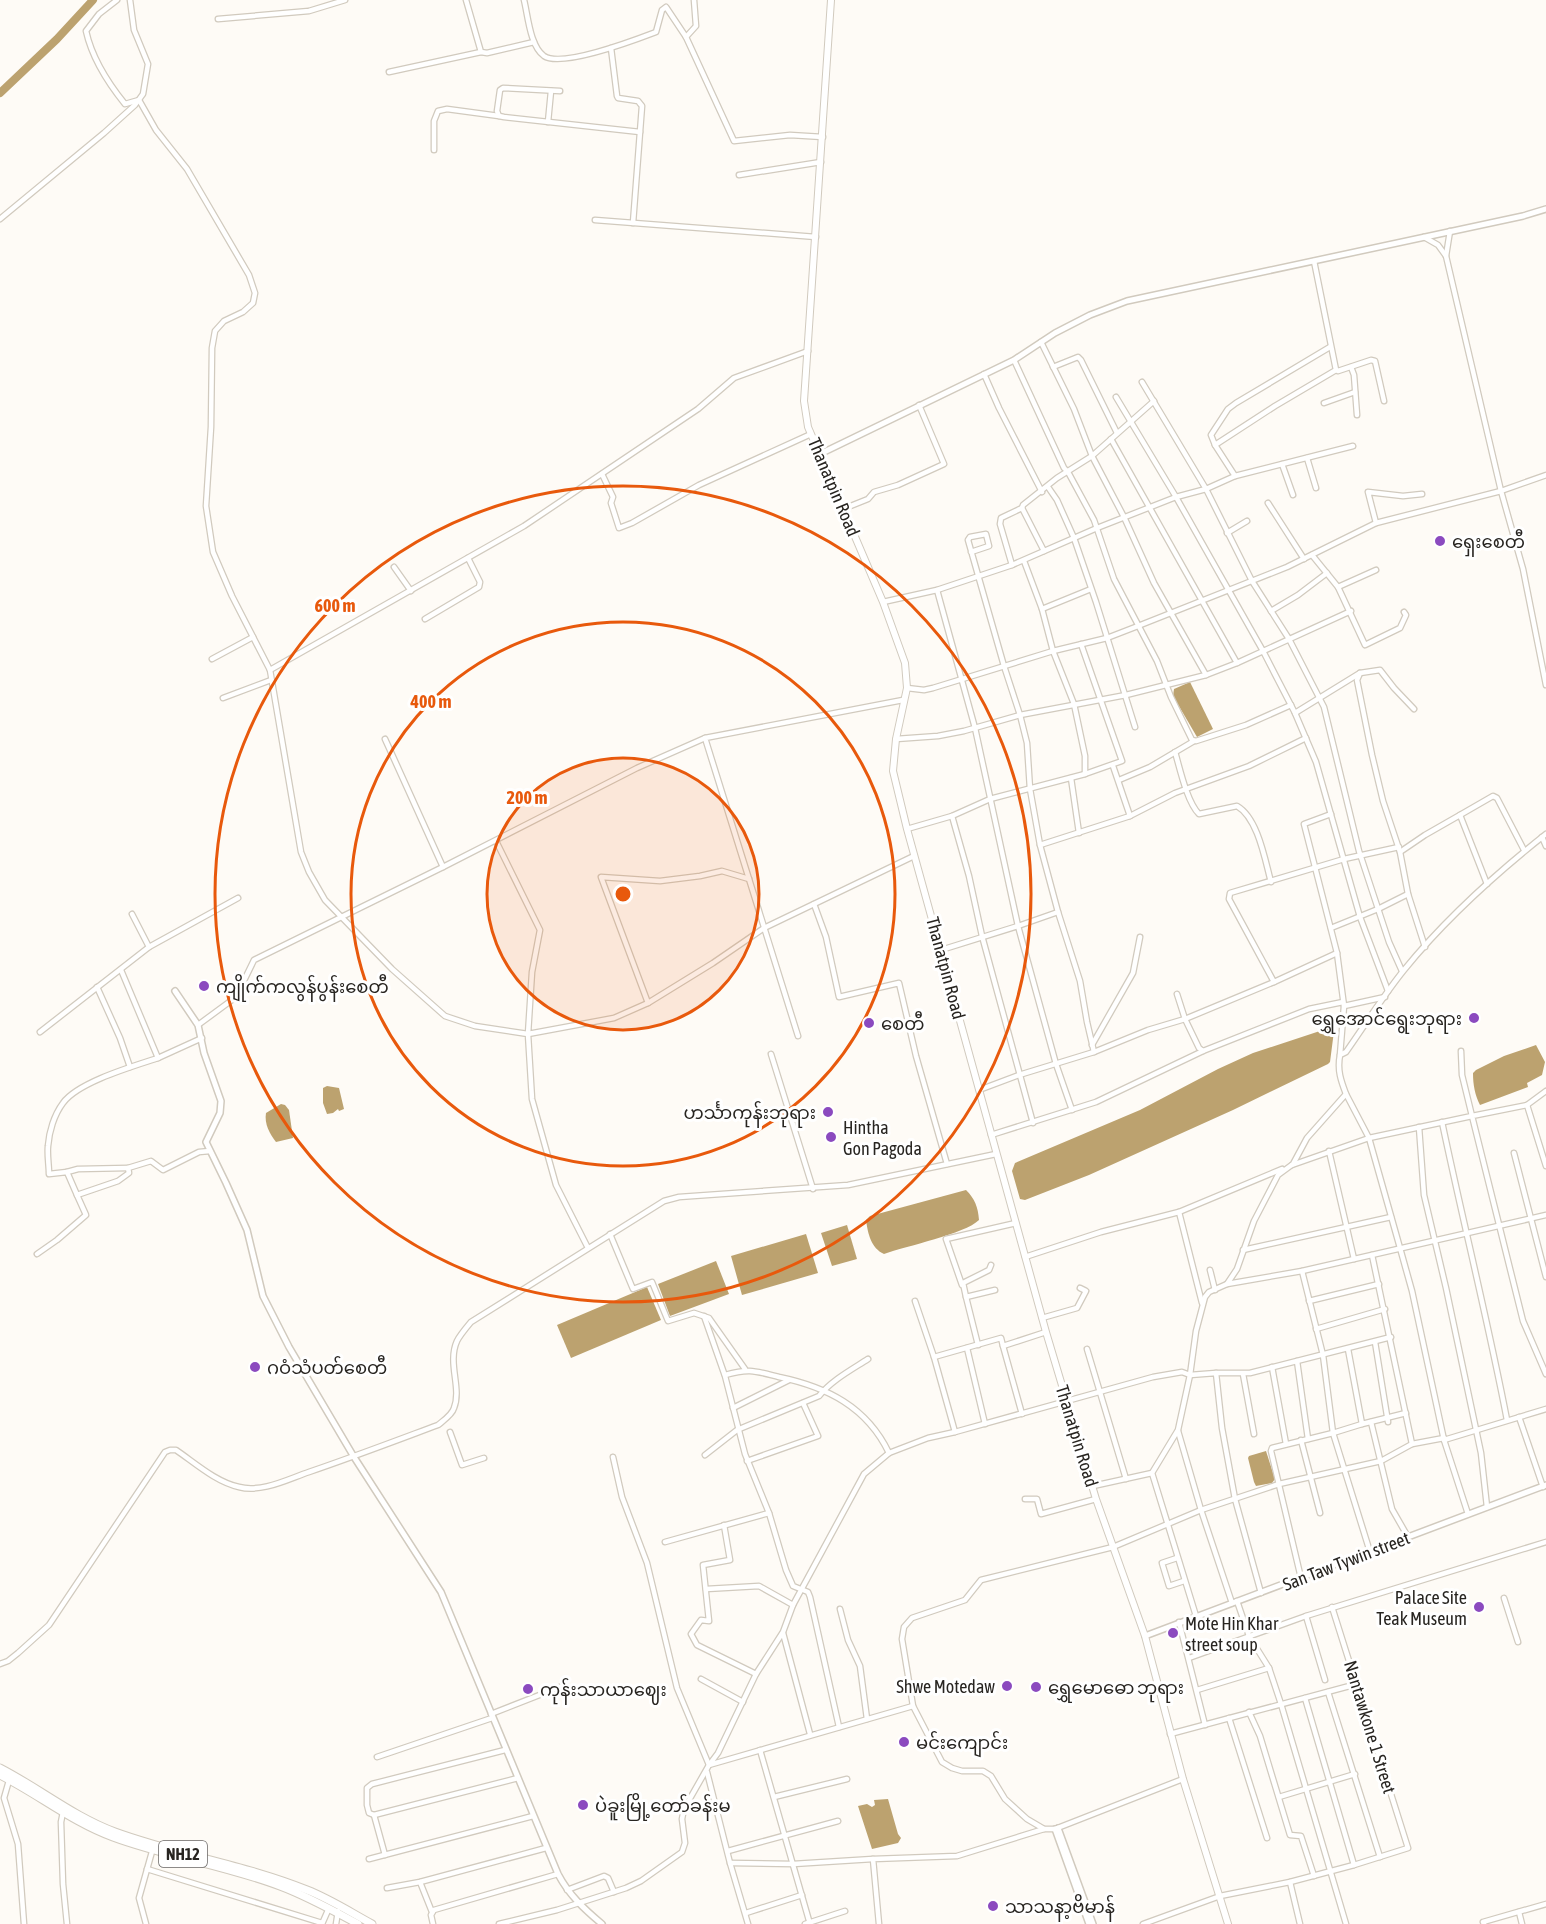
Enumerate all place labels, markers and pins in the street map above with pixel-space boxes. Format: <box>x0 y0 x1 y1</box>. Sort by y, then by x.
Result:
place label: ရှေးစေတီ <box>1452 528 1525 557</box>
marker: ရှေးစေတီ <box>1433 534 1447 548</box>
centre of rings <box>613 884 633 904</box>
place label: ကျိုက်ကလွန်ပွန်းစေတီ <box>216 973 389 1002</box>
marker: ကျိုက်ကလွန်ပွန်းစေတီ <box>197 979 211 993</box>
place label: ရွှေအောင်ရွေးဘုရား <box>1311 1006 1462 1034</box>
place label: စေတီ <box>881 1010 925 1034</box>
marker: ရွှေအောင်ရွေးဘုရား <box>1467 1011 1481 1025</box>
marker: စေတီ <box>862 1016 876 1030</box>
place label: ဟင်္သာကုန်းဘုရား <box>684 1100 816 1128</box>
marker: ဟင်္သာကုန်းဘုရား <box>821 1105 835 1119</box>
place label: Hintha Gon Pagoda <box>843 1117 922 1159</box>
marker: Hintha Gon Pagoda <box>824 1130 838 1144</box>
place label: ဂဝံသံပတ်စေတီ <box>267 1354 387 1378</box>
marker: ဂဝံသံပတ်စေတီ <box>248 1360 262 1374</box>
place label: Palace Site Teak Museum <box>1376 1587 1467 1629</box>
marker: Palace Site Teak Museum <box>1472 1600 1486 1614</box>
place label: Mote Hin Khar street soup <box>1185 1613 1279 1655</box>
marker: Mote Hin Khar street soup <box>1166 1626 1180 1640</box>
place label: Shwe Motedaw <box>896 1676 995 1697</box>
place label: ကုန်းသာယာဈေး <box>540 1677 667 1705</box>
place label: ရွှေမောဓော ဘုရား <box>1048 1677 1184 1703</box>
marker: Shwe Motedaw <box>1000 1679 1014 1693</box>
marker: ရွှေမောဓော ဘုရား <box>1029 1680 1043 1694</box>
marker: ကုန်းသာယာဈေး <box>521 1682 535 1696</box>
place label: မင်းကျောင်း <box>916 1730 1008 1758</box>
marker: မင်းကျောင်း <box>897 1735 911 1749</box>
place label: ပဲခူးမြို့တော်ခန်းမ <box>595 1792 731 1821</box>
marker: ပဲခူးမြို့တော်ခန်းမ <box>576 1798 590 1812</box>
place label: သာသနာ့ဗိမာန် <box>1005 1893 1115 1922</box>
marker: သာသနာ့ဗိမာန် <box>986 1899 1000 1913</box>

